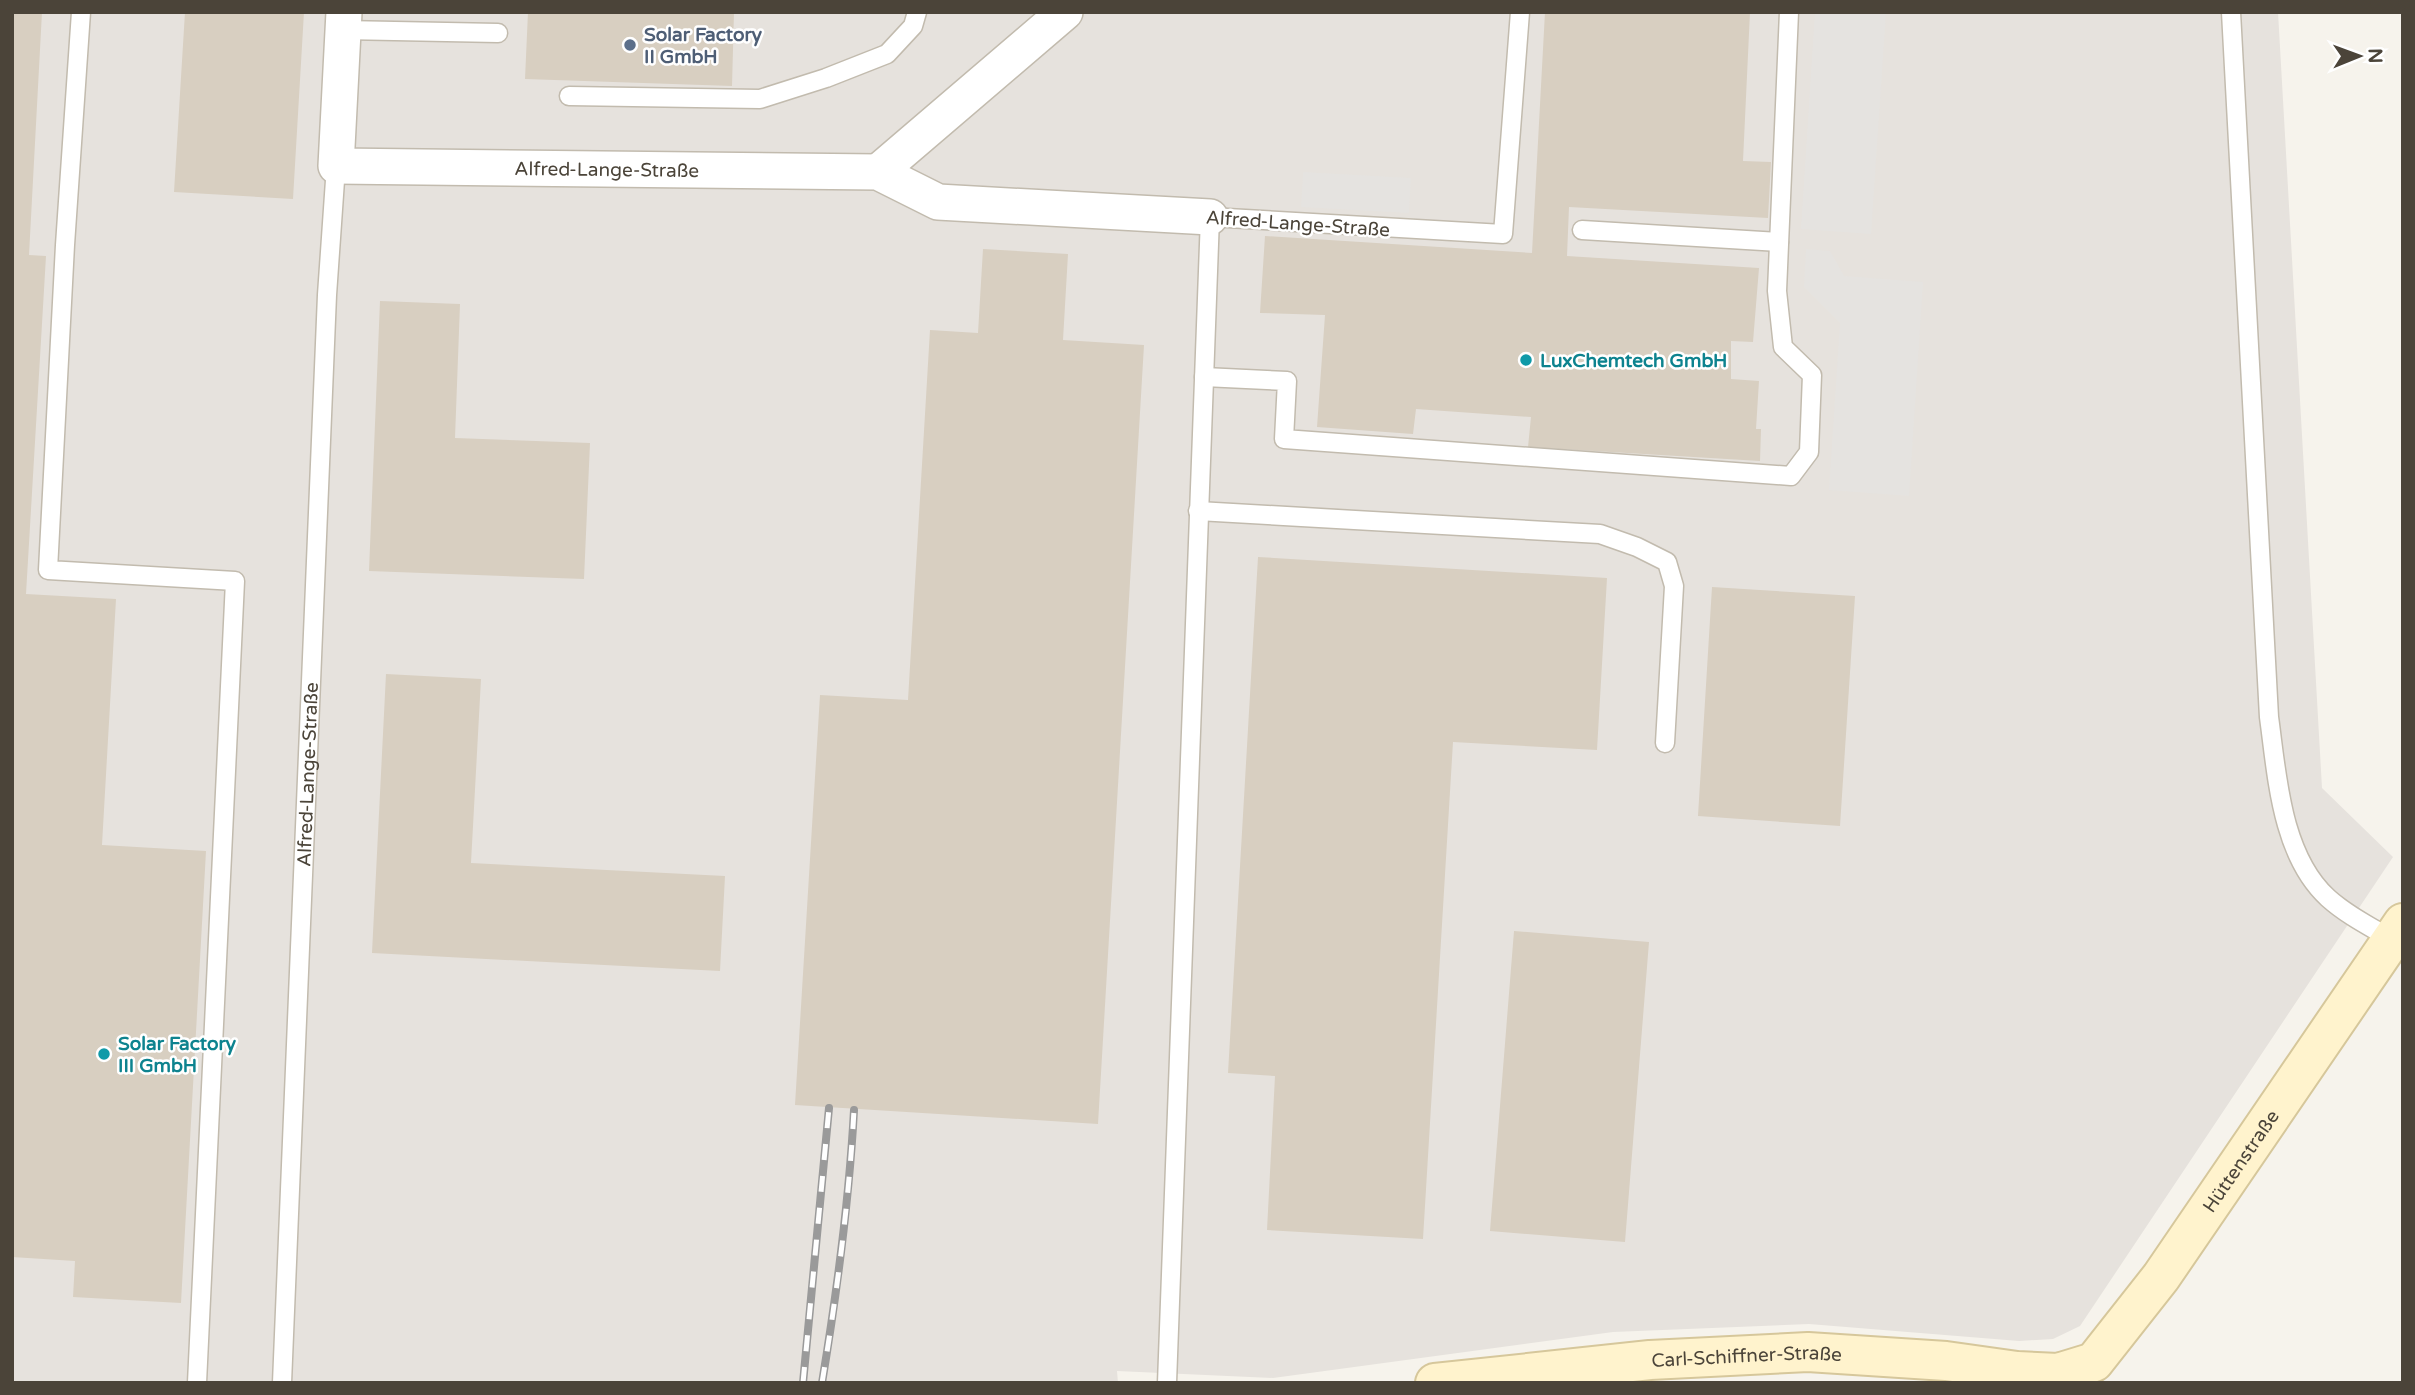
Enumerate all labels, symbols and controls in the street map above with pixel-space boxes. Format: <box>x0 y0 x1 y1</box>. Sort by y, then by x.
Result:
north arrow <box>2324 21 2394 91</box>
place label: Solar Factory II GmbH <box>644 24 763 68</box>
marker: Solar Factory II GmbH <box>622 37 638 53</box>
text: N <box>2364 48 2386 64</box>
street label: Alfred-Lange-Straße <box>514 158 699 182</box>
street label: Alfred-Lange-Straße <box>1205 207 1391 241</box>
place label: LuxChemtech GmbH <box>1540 350 1727 372</box>
marker: LuxChemtech GmbH <box>1518 352 1534 368</box>
street label: Alfred-Lange-Straße <box>293 682 323 867</box>
place label: Solar Factory III GmbH <box>118 1033 237 1077</box>
marker: Solar Factory III GmbH <box>96 1046 112 1062</box>
street label: Hüttenstraße <box>2199 1106 2284 1217</box>
street label: Carl-Schiffner-Straße <box>1651 1342 1843 1372</box>

